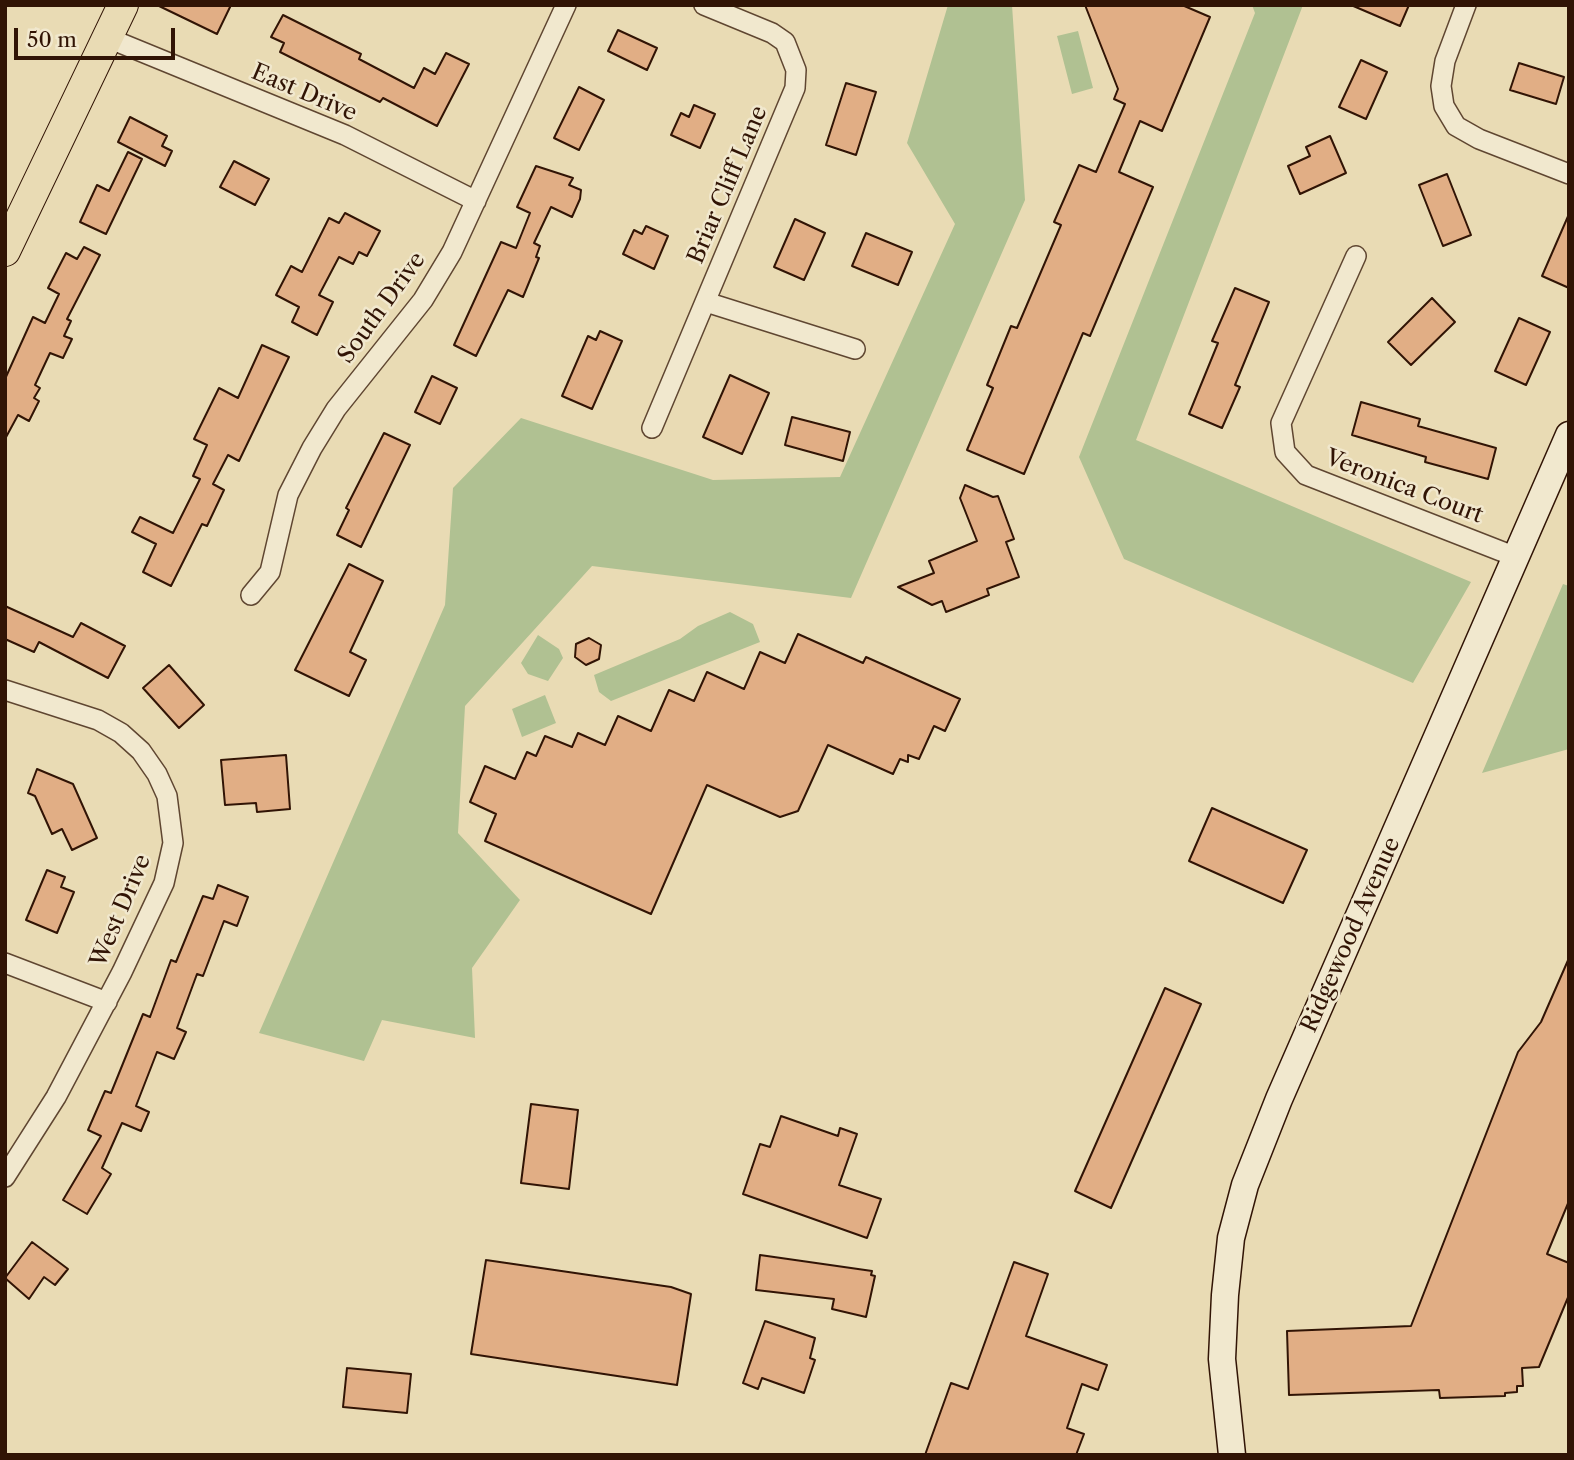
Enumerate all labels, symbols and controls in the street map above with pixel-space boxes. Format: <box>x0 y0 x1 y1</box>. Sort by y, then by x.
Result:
scale bar <box>18 14 178 58</box>
text: 50 m <box>27 27 77 52</box>
street label: East Drive <box>247 58 361 128</box>
street label: Briar Cliff Lane <box>682 102 774 268</box>
street label: South Drive <box>332 247 432 369</box>
street label: Veronica Court <box>1321 444 1487 530</box>
street label: Ridgewood Avenue <box>1296 833 1406 1037</box>
street label: West Drive <box>85 850 157 972</box>

